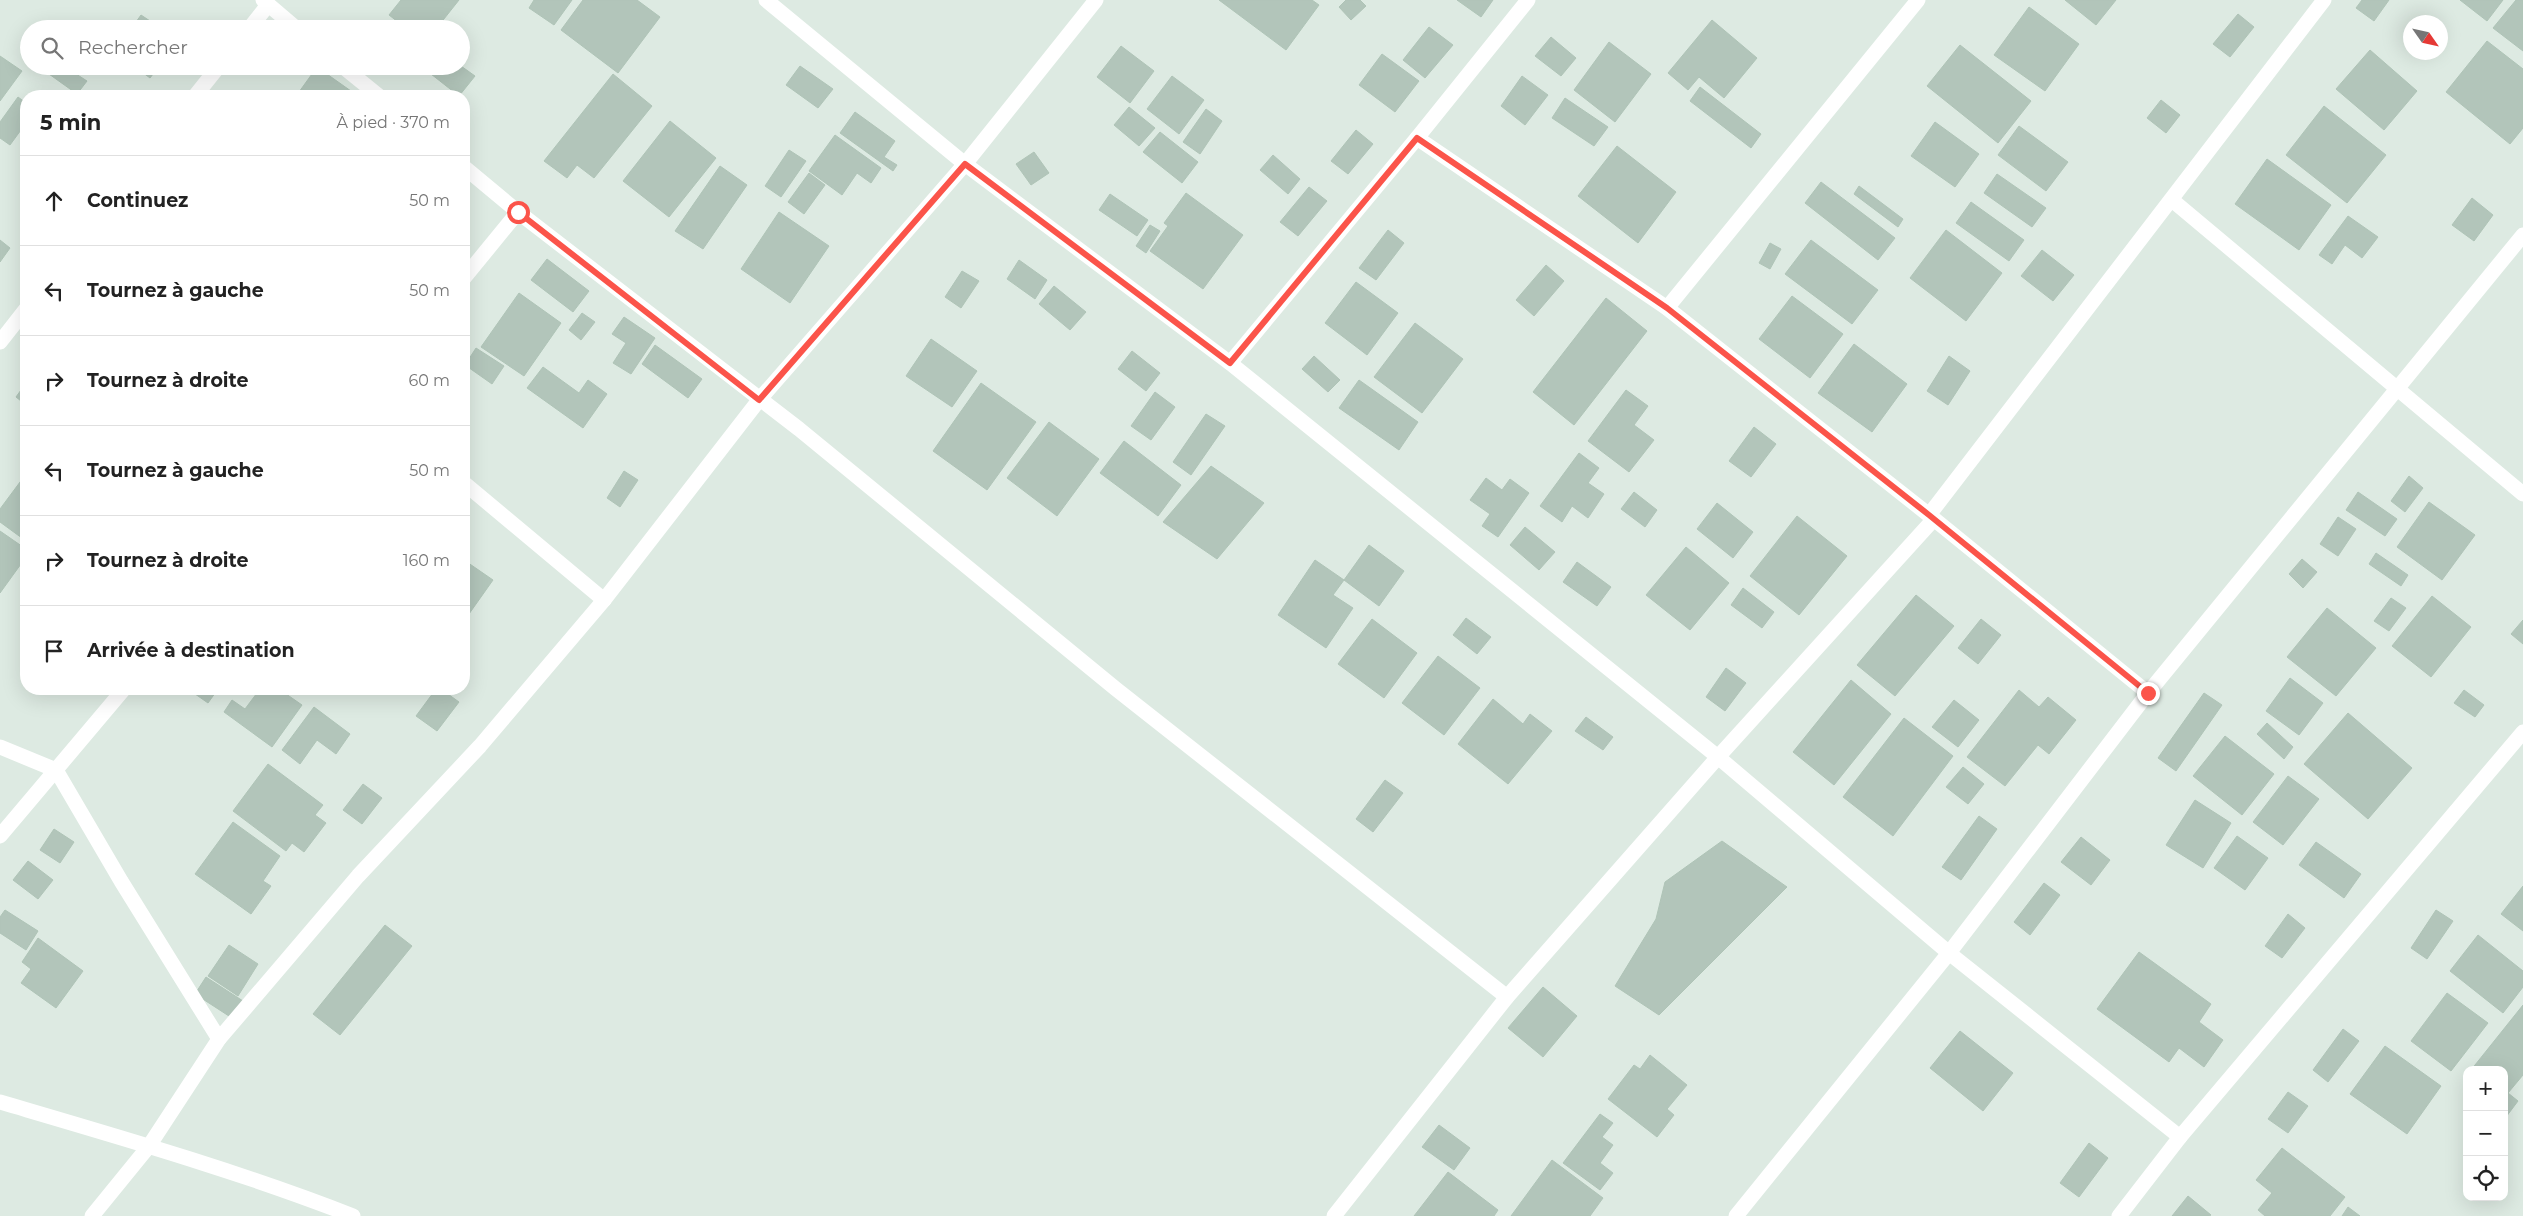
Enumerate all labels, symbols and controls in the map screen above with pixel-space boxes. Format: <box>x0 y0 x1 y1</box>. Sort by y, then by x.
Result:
north arrow <box>2403 15 2448 60</box>
search box <box>20 20 470 75</box>
icon: search <box>38 34 66 62</box>
text: Rechercher <box>78 36 188 59</box>
text: 5 min <box>40 110 101 135</box>
text: À pied · 370 m <box>337 113 450 132</box>
icon: ahead <box>40 187 68 215</box>
text: Continuez <box>87 189 188 212</box>
text: 50 m <box>409 191 450 210</box>
route start <box>507 201 530 224</box>
icon: left <box>40 277 68 305</box>
text: Tournez à gauche <box>87 279 264 302</box>
text: 50 m <box>409 281 450 300</box>
icon: right <box>40 367 68 395</box>
text: Tournez à droite <box>87 369 248 392</box>
text: 60 m <box>408 371 450 390</box>
icon: left <box>40 457 68 485</box>
text: Tournez à gauche <box>87 459 264 482</box>
text: 50 m <box>409 461 450 480</box>
icon: right <box>40 547 68 575</box>
text: Tournez à droite <box>87 549 248 572</box>
text: 160 m <box>403 551 450 570</box>
icon: arrive <box>40 637 68 665</box>
text: Arrivée à destination <box>87 639 295 662</box>
route end <box>2137 682 2160 705</box>
map controls <box>2463 1066 2508 1201</box>
button: + <box>2463 1066 2508 1111</box>
button: − <box>2463 1111 2508 1156</box>
button: locate <box>2463 1156 2508 1201</box>

